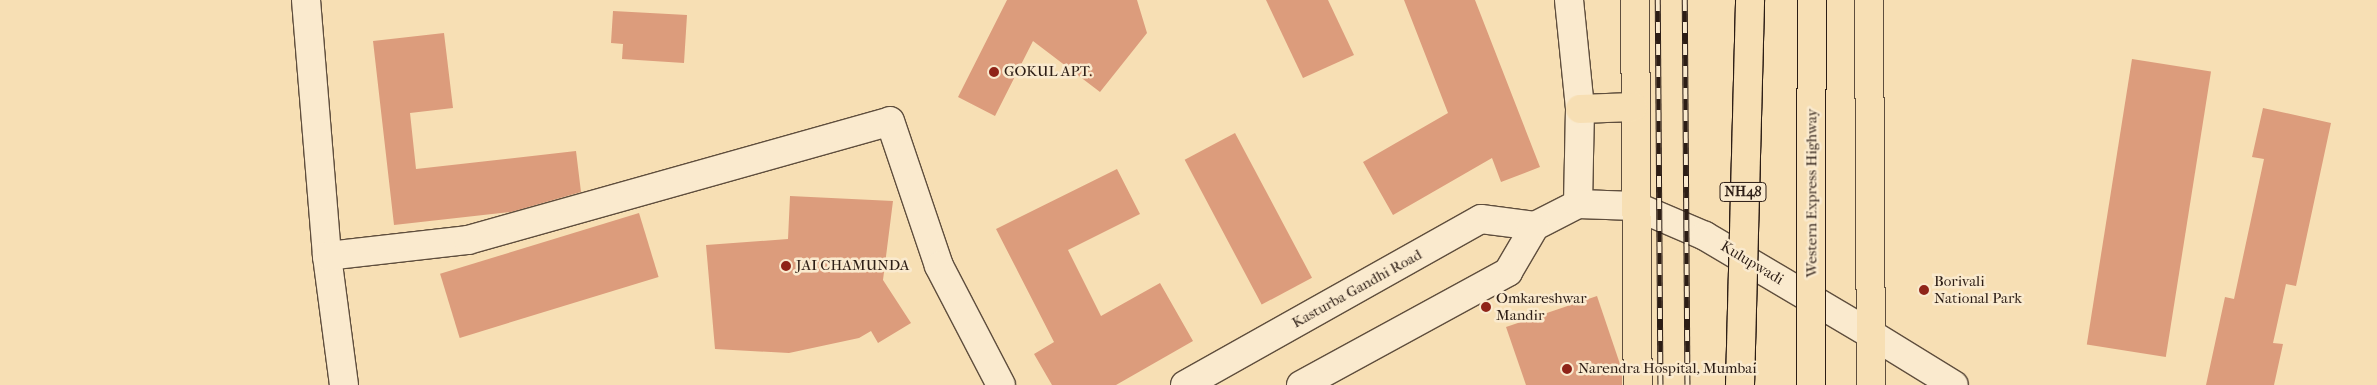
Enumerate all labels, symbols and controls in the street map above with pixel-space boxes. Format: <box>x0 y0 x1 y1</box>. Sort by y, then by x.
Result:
place label: GOKUL APT. <box>1004 63 1092 81</box>
marker: GOKUL APT. <box>988 66 1000 78</box>
street label: Western Express Highway <box>1803 109 1821 277</box>
road number: NH48 <box>1719 180 1767 203</box>
street label: Kulupwadi <box>1717 237 1787 289</box>
street label: Kasturba Gandhi Road <box>1289 246 1425 332</box>
place label: JAI CHAMUNDA <box>796 257 910 275</box>
marker: JAI CHAMUNDA <box>780 260 792 272</box>
place label: Borivali National Park <box>1934 272 2022 307</box>
marker: Borivali National Park <box>1918 284 1930 296</box>
place label: Omkareshwar Mandir <box>1496 289 1587 324</box>
marker: Omkareshwar Mandir <box>1480 301 1492 313</box>
place label: Narendra Hospital, Mumbai <box>1578 360 1757 378</box>
marker: Narendra Hospital, Mumbai <box>1560 362 1574 376</box>

